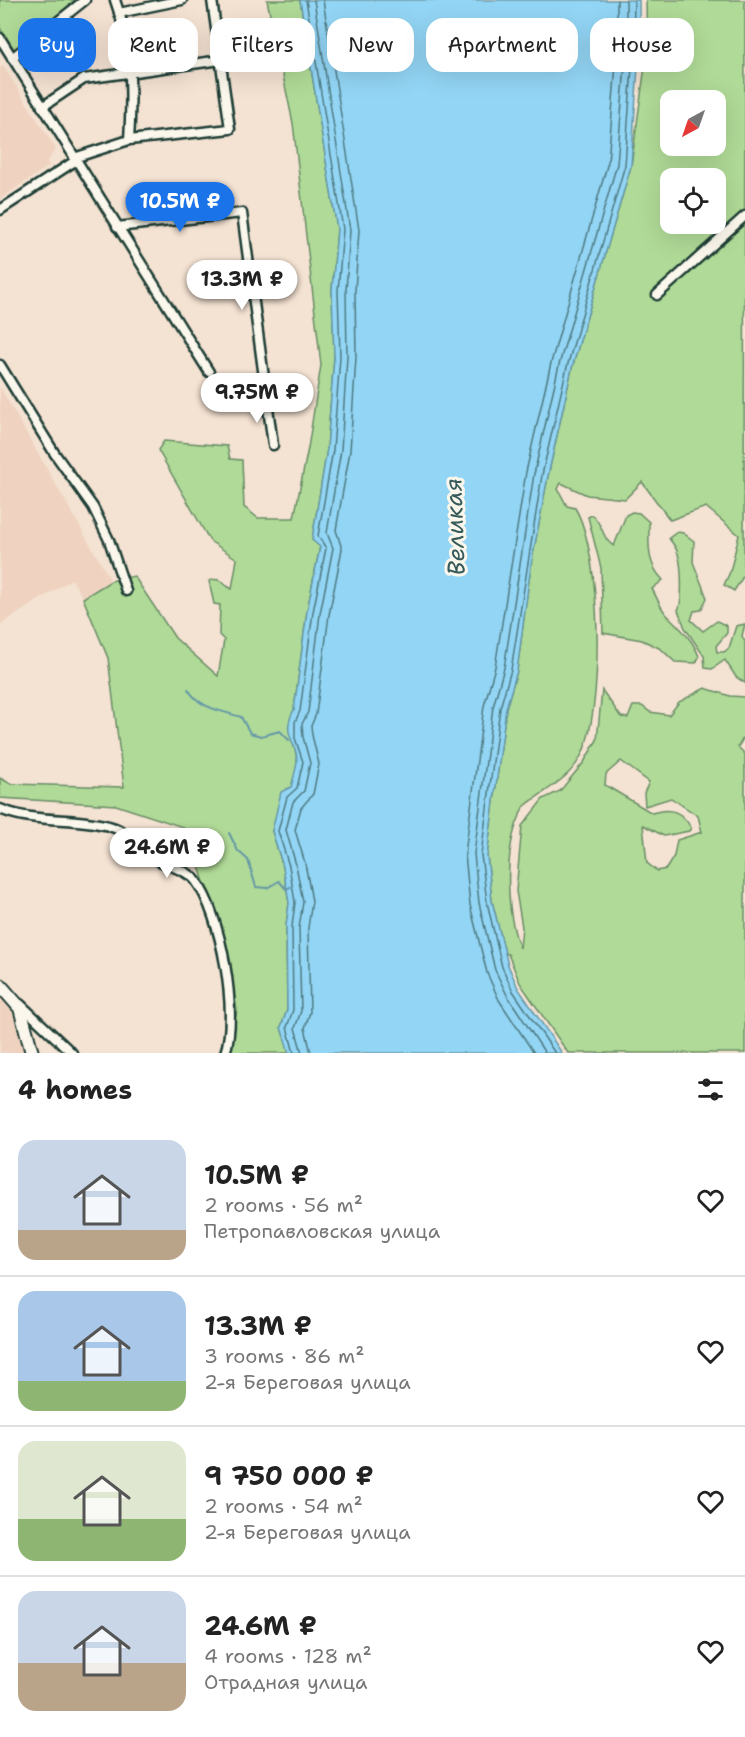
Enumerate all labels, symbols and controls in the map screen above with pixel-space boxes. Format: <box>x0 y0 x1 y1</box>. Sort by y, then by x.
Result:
chip: Buy <box>18 18 96 72</box>
chip: Rent <box>108 18 198 72</box>
chip: Filters <box>210 18 315 72</box>
chip: New <box>327 18 414 72</box>
chip: Apartment <box>426 18 578 72</box>
chip: House <box>590 18 694 72</box>
north arrow <box>660 90 726 156</box>
map controls <box>660 90 726 234</box>
button: locate <box>660 168 726 234</box>
pin: 10.5M ₽ <box>125 182 235 233</box>
text: 10.5M ₽ <box>140 188 220 214</box>
pin: 13.3M ₽ <box>187 260 297 311</box>
text: 13.3M ₽ <box>201 266 283 292</box>
pin: 9.75M ₽ <box>202 373 312 424</box>
text: 9.75M ₽ <box>215 379 299 405</box>
water label: Великая <box>437 478 473 576</box>
pin: 24.6M ₽ <box>112 828 222 879</box>
text: 24.6M ₽ <box>124 834 210 860</box>
text: 4 homes <box>18 1072 132 1107</box>
icon: filters <box>694 1073 727 1106</box>
text: 10.5M ₽ <box>204 1157 309 1192</box>
icon: home <box>66 1164 138 1236</box>
icon: heart <box>694 1184 727 1217</box>
text: 2 rooms · 56 m² <box>204 1192 363 1218</box>
text: Петропавловская улица <box>204 1218 440 1244</box>
text: 13.3M ₽ <box>204 1308 312 1343</box>
icon: home <box>66 1315 138 1387</box>
icon: heart <box>694 1335 727 1368</box>
text: 3 rooms · 86 m² <box>204 1343 364 1369</box>
text: 2-я Береговая улица <box>204 1369 411 1395</box>
text: 9 750 000 ₽ <box>204 1458 374 1493</box>
icon: home <box>66 1465 138 1537</box>
icon: heart <box>694 1485 727 1518</box>
text: 2 rooms · 54 m² <box>204 1493 363 1519</box>
text: 2-я Береговая улица <box>204 1519 411 1545</box>
text: 24.6M ₽ <box>204 1608 317 1643</box>
icon: home <box>66 1615 138 1687</box>
icon: heart <box>694 1635 727 1668</box>
text: 4 rooms · 128 m² <box>204 1643 372 1669</box>
text: Отрадная улица <box>204 1669 367 1695</box>

